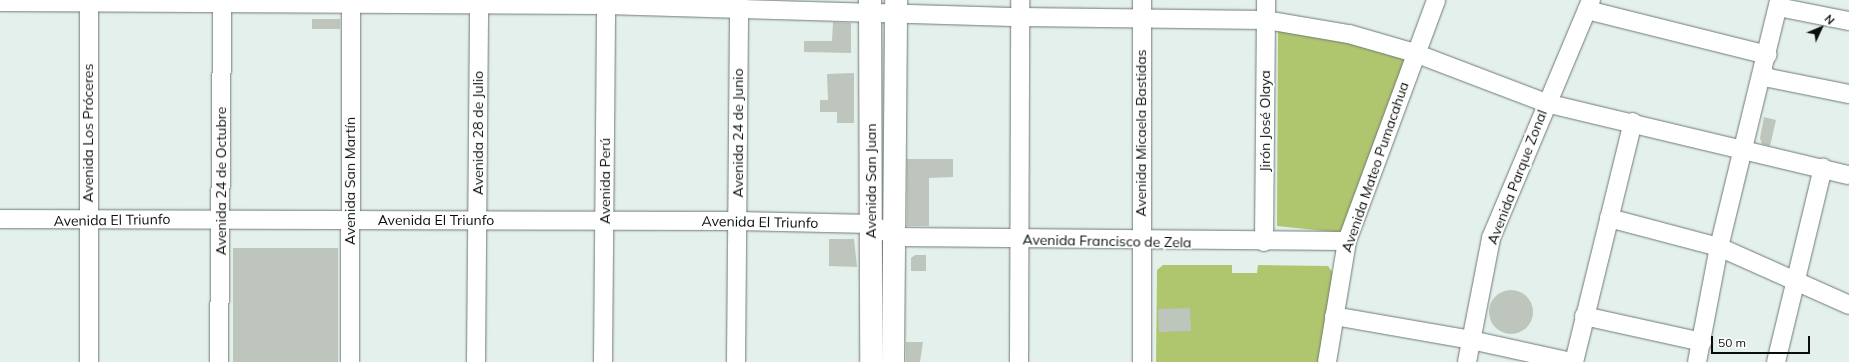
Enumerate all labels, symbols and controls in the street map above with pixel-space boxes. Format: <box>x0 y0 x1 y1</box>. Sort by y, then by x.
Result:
north arrow <box>1801 8 1841 48</box>
text: N <box>1822 12 1838 28</box>
street label: Avenida Micaela Bastidas <box>1133 49 1149 217</box>
street label: Avenida Los Próceres <box>80 64 96 202</box>
street label: Avenida 24 de Junio <box>730 68 746 198</box>
street label: Jirón José Olaya <box>1257 70 1273 172</box>
street label: Avenida 28 de Julio <box>470 71 486 195</box>
street label: Avenida Mateo Pumacahua <box>1338 80 1412 254</box>
street label: Avenida 24 de Octubre <box>213 107 229 255</box>
street label: Avenida Parque Zonal <box>1484 107 1550 247</box>
street label: Avenida San Martín <box>342 117 358 245</box>
street label: Avenida San Juan <box>863 123 879 239</box>
street label: Avenida Perú <box>597 138 613 224</box>
street label: Avenida El Triunfo <box>54 211 170 229</box>
street label: Avenida El Triunfo <box>378 212 494 228</box>
street label: Avenida El Triunfo <box>702 213 818 231</box>
street label: Avenida Francisco de Zela <box>1022 231 1192 251</box>
scale bar <box>1713 328 1812 354</box>
text: 50 m <box>1718 335 1746 350</box>

